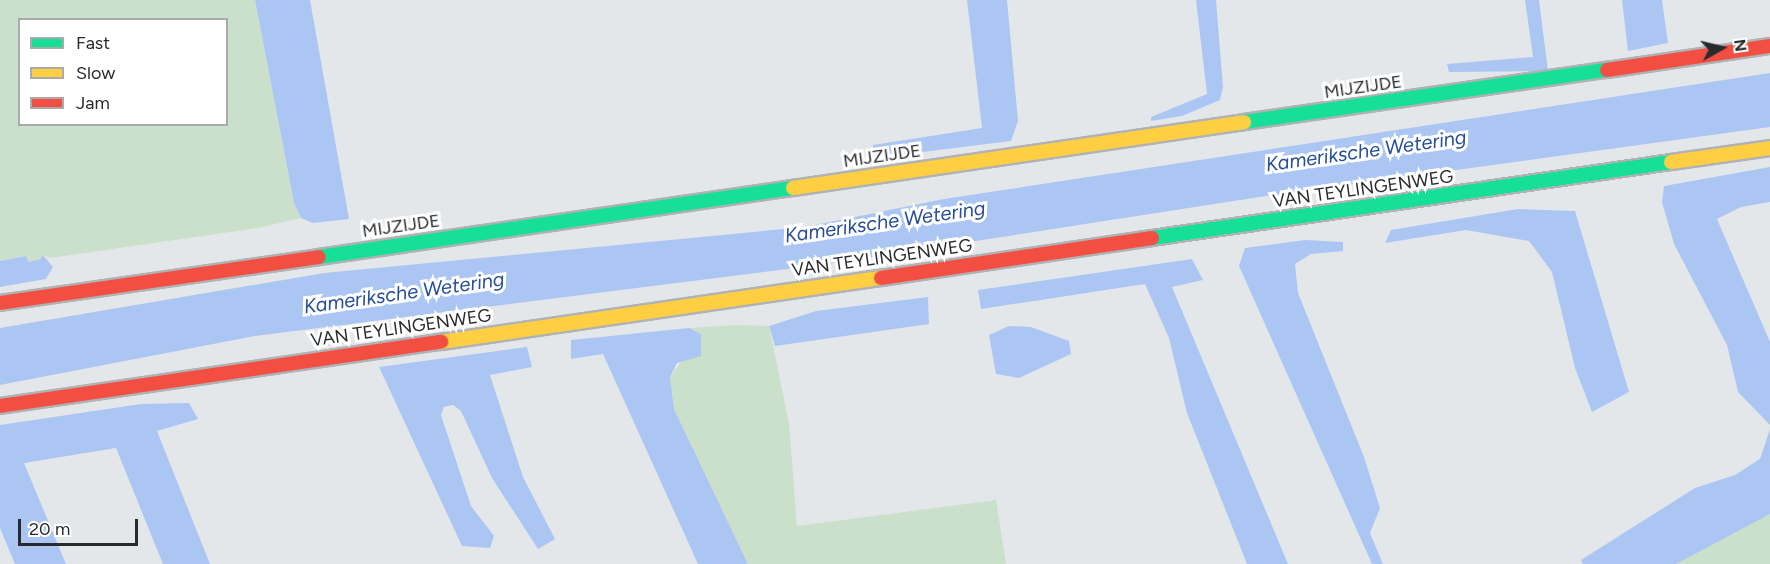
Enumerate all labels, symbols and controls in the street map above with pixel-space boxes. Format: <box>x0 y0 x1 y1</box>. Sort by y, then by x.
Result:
legend <box>18 18 228 126</box>
north arrow <box>1692 18 1752 78</box>
text: Fast <box>76 32 110 54</box>
text: N <box>1730 38 1751 53</box>
text: Slow <box>76 62 115 84</box>
street label: MIJZIJDE <box>1323 71 1403 103</box>
text: Jam <box>76 92 110 114</box>
water label: Kameriksche Wetering <box>1264 125 1468 177</box>
street label: MIJZIJDE <box>842 140 922 172</box>
street label: VAN TEYLINGENWEG <box>1271 166 1455 212</box>
water label: Kameriksche Wetering <box>783 196 987 248</box>
street label: MIJZIJDE <box>361 210 441 242</box>
street label: VAN TEYLINGENWEG <box>790 235 974 281</box>
water label: Kameriksche Wetering <box>302 267 506 319</box>
street label: VAN TEYLINGENWEG <box>309 305 493 351</box>
scale bar <box>21 507 141 545</box>
text: 20 m <box>29 518 70 540</box>

